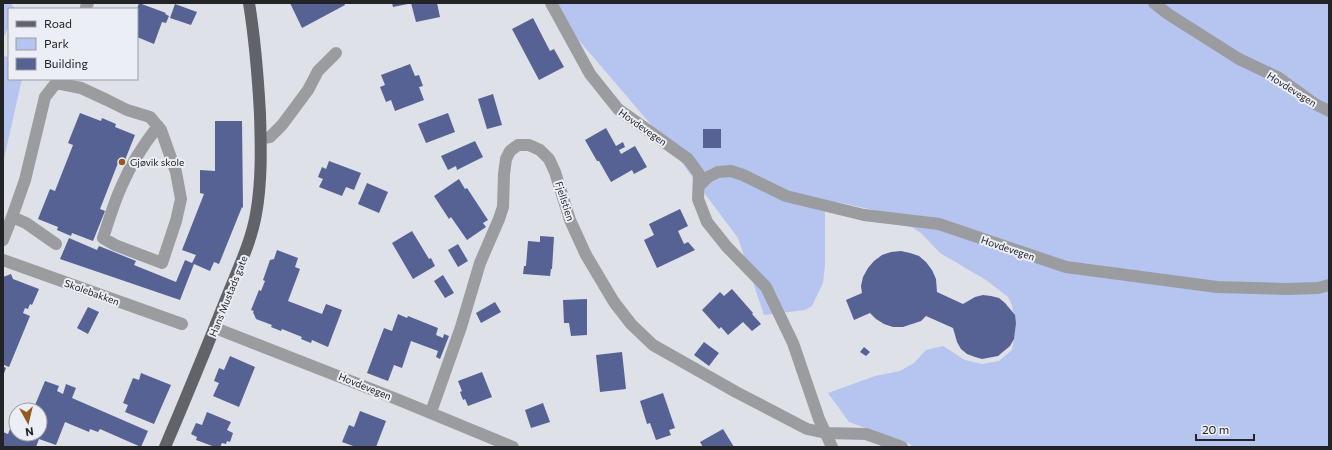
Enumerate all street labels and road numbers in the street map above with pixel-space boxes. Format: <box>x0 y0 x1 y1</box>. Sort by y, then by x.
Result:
street label: Hovdevegen <box>1265 69 1319 109</box>
street label: Hovdevegen <box>617 106 669 148</box>
street label: Fjellstien <box>553 180 577 222</box>
street label: Hovdevegen <box>980 233 1036 263</box>
street label: Hans Mustads gate <box>206 254 250 338</box>
street label: Skolebakken <box>63 277 121 307</box>
street label: Hovdevegen <box>337 370 393 402</box>

